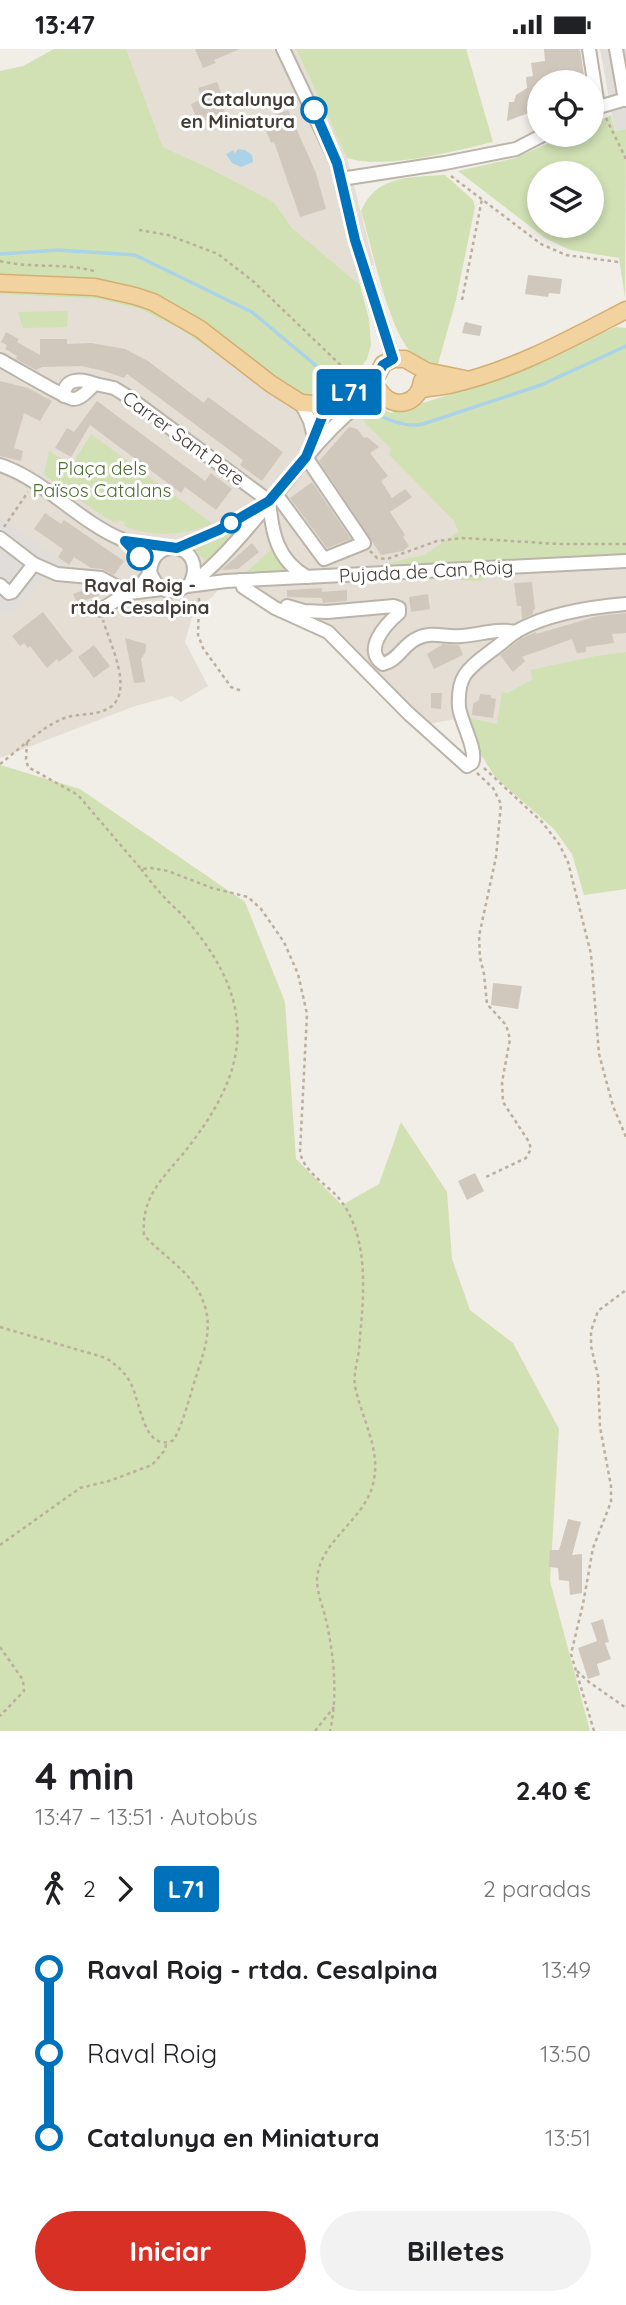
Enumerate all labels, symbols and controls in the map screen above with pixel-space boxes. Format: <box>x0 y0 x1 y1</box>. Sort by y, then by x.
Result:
text: 13:47 <box>35 8 95 41</box>
map controls <box>527 70 604 238</box>
button: locate <box>527 70 604 147</box>
place label: Catalunya en Miniatura <box>180 87 295 133</box>
marker: Catalunya en Miniatura <box>301 97 327 123</box>
button: layers <box>527 161 604 238</box>
line badge: L71 <box>309 369 389 415</box>
text: L71 <box>331 377 367 407</box>
street label: Carrer Sant Pere <box>118 385 250 491</box>
park label: Plaça dels Països Catalans <box>33 456 172 502</box>
unlabelled marker <box>221 513 241 533</box>
marker: Raval Roig - rtda. Cesalpina <box>127 544 153 570</box>
street label: Pujada de Can Roig <box>338 554 514 588</box>
place label: Raval Roig - rtda. Cesalpina <box>70 573 210 619</box>
text: 4 min <box>35 1752 135 1800</box>
text: 2.40 € <box>516 1774 591 1807</box>
text: 13:47 – 13:51 · Autobús <box>35 1802 257 1831</box>
icon: walk <box>35 1870 73 1908</box>
icon: forward <box>106 1870 144 1908</box>
text: 2 <box>83 1874 96 1903</box>
text: L71 <box>168 1874 205 1904</box>
text: 2 paradas <box>483 1874 591 1903</box>
text: Raval Roig - rtda. Cesalpina <box>87 1953 438 1986</box>
text: 13:49 <box>542 1955 591 1984</box>
text: Raval Roig <box>87 2037 217 2070</box>
text: 13:50 <box>540 2039 591 2068</box>
text: Catalunya en Miniatura <box>87 2121 380 2154</box>
text: 13:51 <box>545 2123 591 2152</box>
button: Iniciar <box>35 2211 306 2291</box>
button: Billetes <box>320 2211 591 2291</box>

